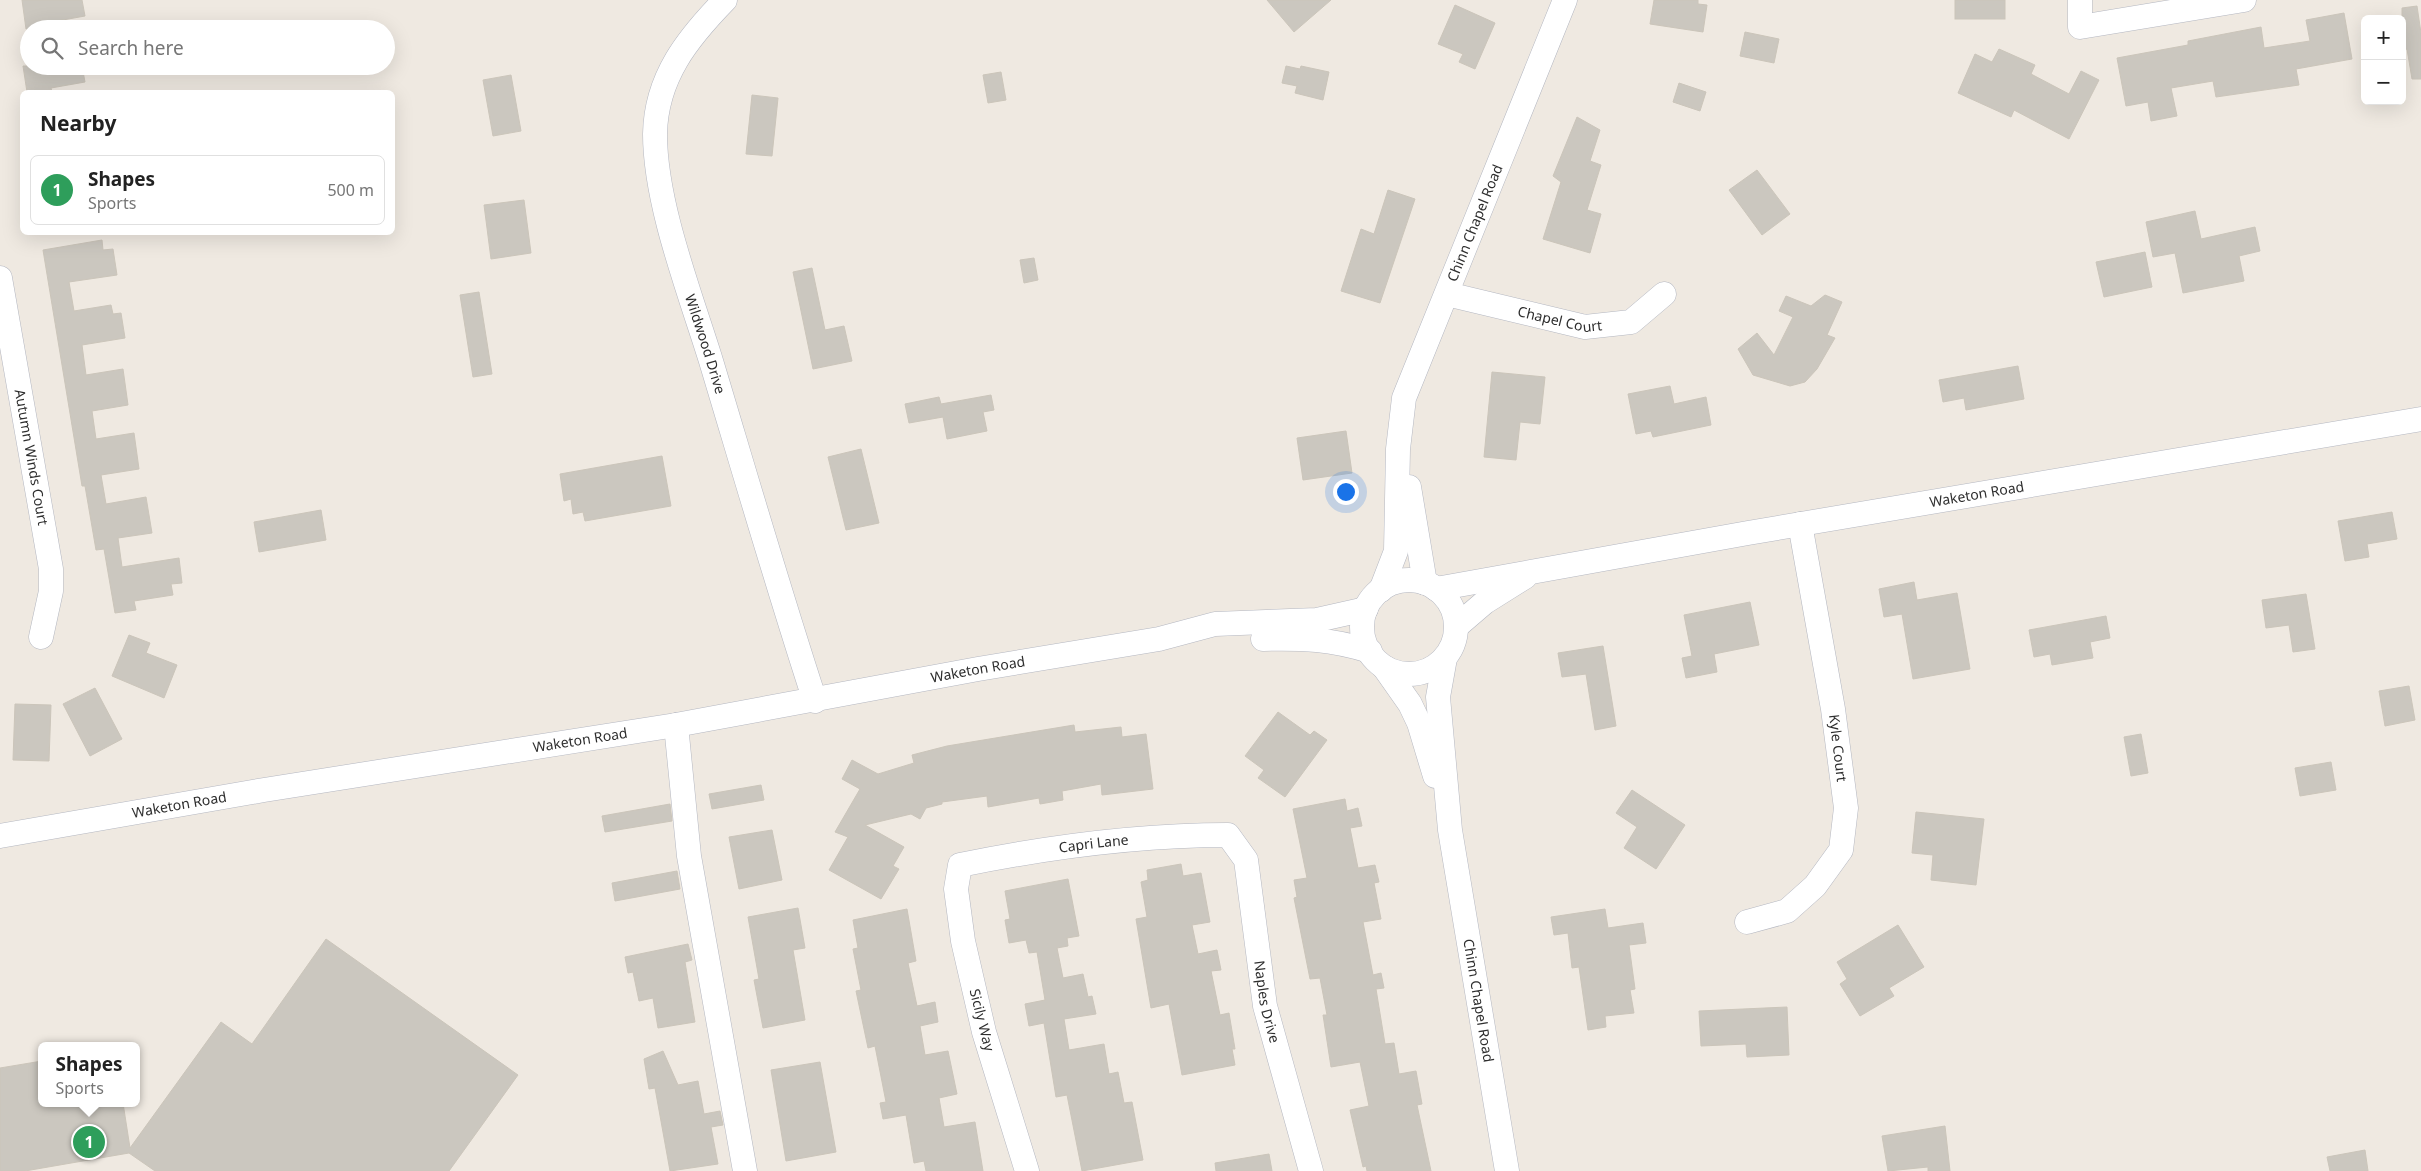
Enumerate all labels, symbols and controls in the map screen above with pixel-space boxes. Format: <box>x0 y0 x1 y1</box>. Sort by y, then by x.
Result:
map controls <box>2361 15 2406 105</box>
button: + <box>2361 15 2406 60</box>
search box <box>20 20 395 75</box>
icon: search <box>38 34 66 62</box>
text: Search here <box>78 35 184 61</box>
button: − <box>2361 60 2406 105</box>
text: Nearby <box>40 109 116 137</box>
street label: Chinn Chapel Road <box>1442 161 1507 284</box>
text: Shapes <box>88 166 155 192</box>
text: 1 <box>52 179 62 201</box>
text: 500 m <box>327 179 374 201</box>
text: Sports <box>88 192 136 214</box>
street label: Wildwood Drive <box>681 292 730 396</box>
street label: Chapel Court <box>1516 301 1603 336</box>
street label: Autumn Winds Court <box>11 388 53 527</box>
street label: Waketon Road <box>1928 476 2025 511</box>
your location <box>1333 479 1359 505</box>
street label: Waketon Road <box>929 651 1026 687</box>
street label: Kyle Court <box>1825 713 1852 783</box>
street label: Waketon Road <box>531 723 629 756</box>
street label: Waketon Road <box>131 787 228 822</box>
street label: Capri Lane <box>1057 830 1129 857</box>
street label: Chinn Chapel Road <box>1459 937 1499 1064</box>
street label: Naples Drive <box>1250 959 1285 1045</box>
street label: Sicily Way <box>966 987 1000 1054</box>
popup <box>38 1042 140 1107</box>
text: Shapes <box>55 1051 123 1077</box>
text: Sports <box>55 1077 104 1099</box>
pin: 1 <box>73 1123 105 1161</box>

